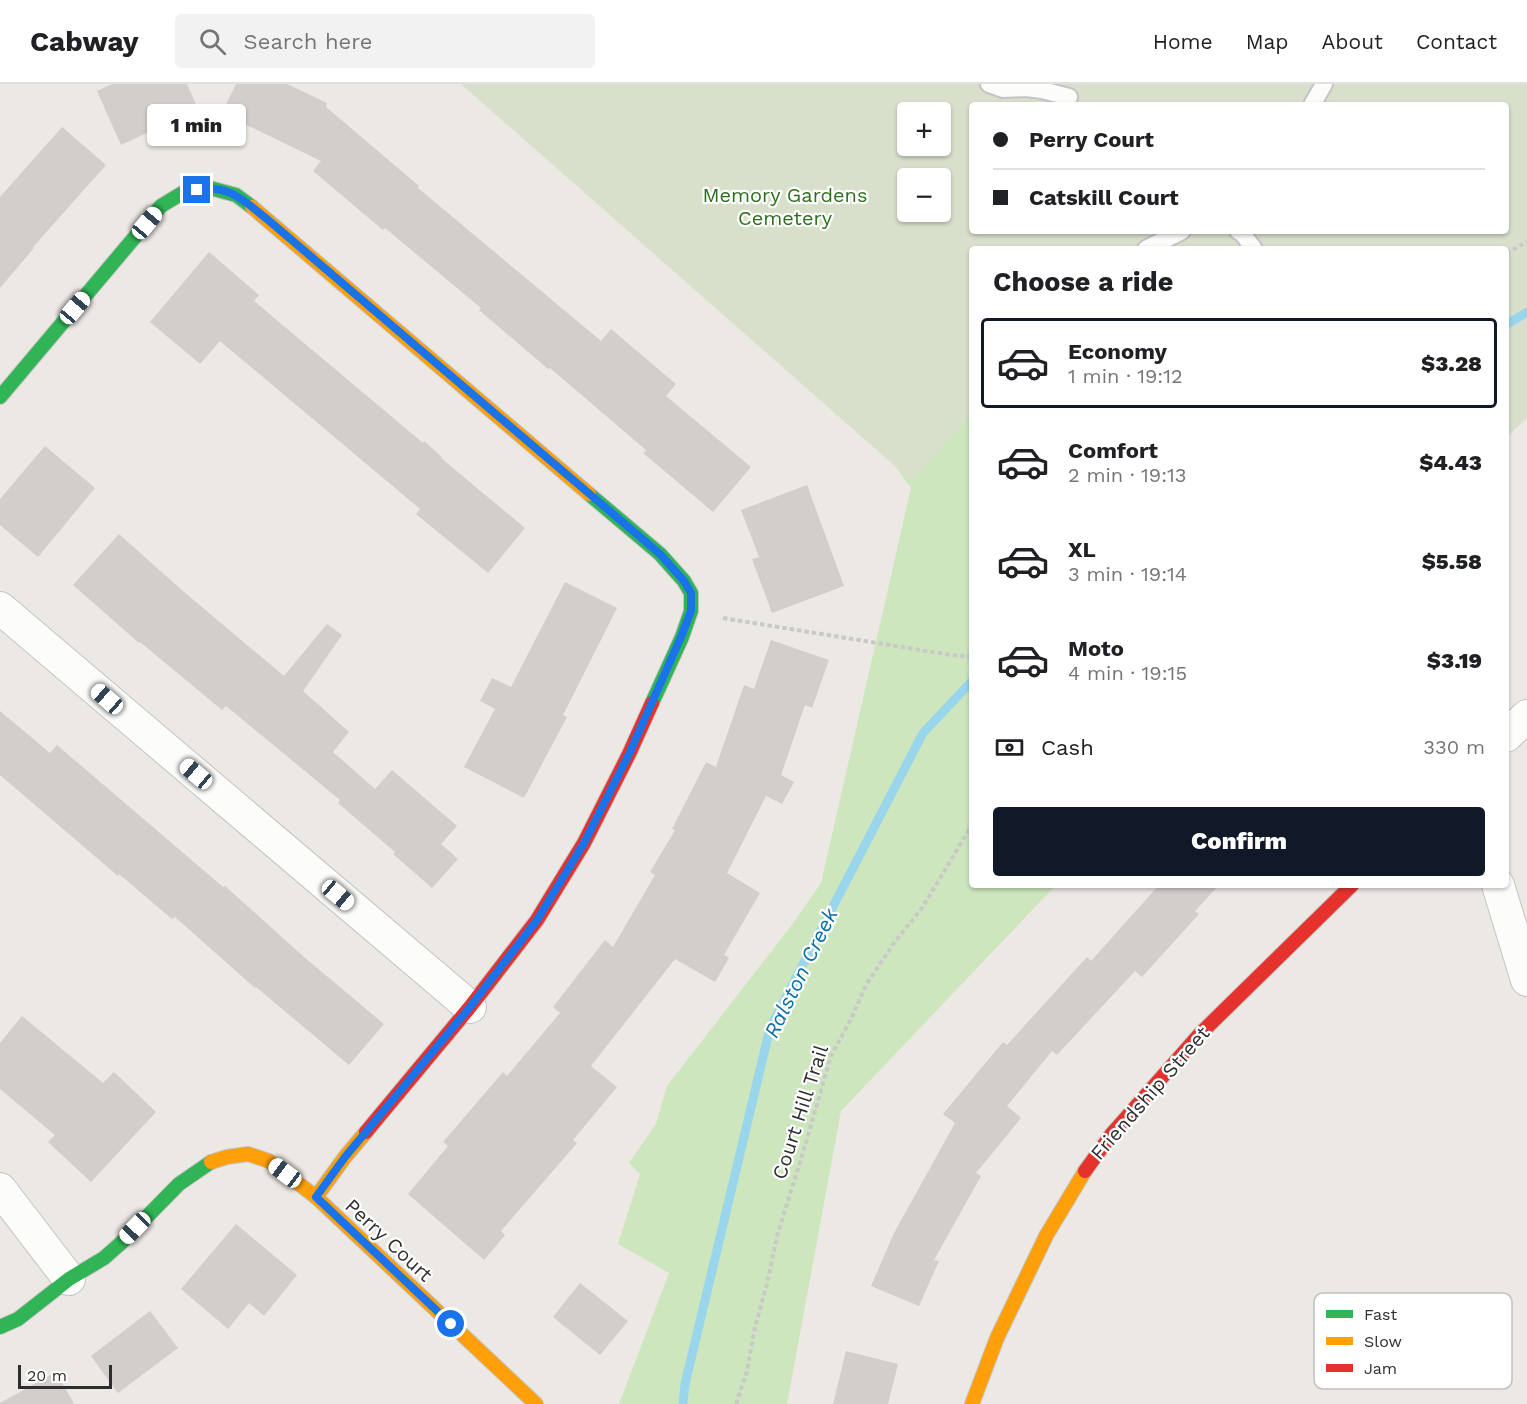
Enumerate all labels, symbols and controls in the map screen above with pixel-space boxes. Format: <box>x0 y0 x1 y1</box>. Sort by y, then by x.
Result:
search box <box>175 14 595 68</box>
text: Cabway <box>30 25 139 58</box>
icon: search <box>196 25 229 58</box>
text: Search here <box>244 29 373 54</box>
text: Home <box>1153 29 1213 54</box>
text: Map <box>1246 29 1289 54</box>
text: About <box>1322 29 1383 54</box>
text: Contact <box>1416 29 1497 54</box>
map controls <box>897 102 951 222</box>
button: + <box>897 102 951 156</box>
callout: 1 min <box>148 103 246 145</box>
text: 1 min <box>171 113 222 137</box>
text: Perry Court <box>1029 127 1154 152</box>
button: − <box>897 168 951 222</box>
route end <box>183 176 210 203</box>
park label: Memory Gardens Cemetery <box>703 183 867 230</box>
text: Catskill Court <box>1029 185 1179 210</box>
car <box>129 203 165 243</box>
text: Choose a ride <box>993 266 1173 298</box>
car <box>57 288 93 328</box>
icon: car <box>996 336 1050 390</box>
text: Economy <box>1068 339 1167 364</box>
text: $3.28 <box>1421 351 1482 376</box>
text: 1 min · 19:12 <box>1068 364 1183 388</box>
icon: car <box>996 435 1050 489</box>
text: Comfort <box>1068 438 1158 463</box>
text: $4.43 <box>1419 450 1482 475</box>
text: 2 min · 19:13 <box>1068 463 1187 487</box>
icon: car <box>996 534 1050 588</box>
text: XL <box>1068 537 1096 562</box>
text: $5.58 <box>1422 549 1482 574</box>
text: 3 min · 19:14 <box>1068 562 1187 586</box>
icon: car <box>996 633 1050 687</box>
text: Moto <box>1068 636 1124 661</box>
text: $3.19 <box>1427 648 1482 673</box>
text: 4 min · 19:15 <box>1068 661 1187 685</box>
car <box>88 680 126 718</box>
icon: cash <box>993 731 1026 764</box>
text: Cash <box>1041 735 1094 760</box>
text: 330 m <box>1423 735 1485 759</box>
car <box>176 756 216 792</box>
button: Confirm <box>993 807 1485 876</box>
car <box>318 877 358 913</box>
water label: Ralston Creek <box>758 903 843 1042</box>
street label: Friendship Street <box>1085 1021 1215 1165</box>
street label: Court Hill Trail <box>767 1042 833 1182</box>
car <box>265 1155 305 1191</box>
street label: Perry Court <box>340 1194 438 1287</box>
car <box>116 1209 154 1247</box>
legend <box>1314 1293 1512 1389</box>
text: Fast <box>1364 1305 1397 1324</box>
route start <box>437 1310 464 1337</box>
text: Slow <box>1364 1332 1402 1351</box>
text: Jam <box>1364 1359 1397 1378</box>
scale bar <box>18 1362 112 1390</box>
text: 20 m <box>27 1366 67 1385</box>

